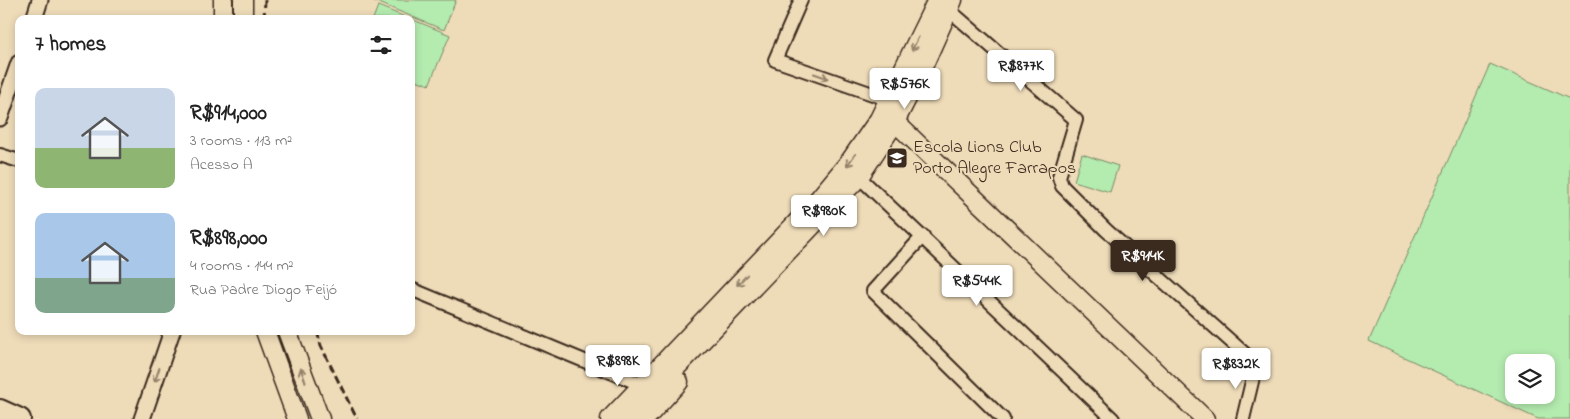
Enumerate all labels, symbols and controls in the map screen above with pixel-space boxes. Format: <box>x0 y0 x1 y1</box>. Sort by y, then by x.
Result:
text: 7 homes <box>35 30 106 60</box>
icon: filters <box>367 31 395 59</box>
one-way arrow <box>910 36 920 51</box>
pin: R$877K <box>980 49 1062 92</box>
text: R$877K <box>998 54 1044 78</box>
pin: R$576K <box>864 68 946 110</box>
one-way arrow <box>812 72 828 81</box>
text: R$576K <box>880 72 930 96</box>
text: R$914,000 <box>190 99 267 129</box>
icon: home <box>75 108 135 168</box>
text: 3 rooms · 113 m² <box>190 129 292 153</box>
place label: Escola Lions Club Porto Alegre Farrapos <box>913 135 1076 183</box>
school or university icon: Escola Lions Club Porto Alegre Farrapos <box>885 146 909 170</box>
text: Acesso A <box>190 153 253 177</box>
one-way arrow <box>846 153 856 167</box>
pin: R$980K <box>783 194 865 237</box>
text: R$980K <box>802 199 846 223</box>
text: R$898,000 <box>190 224 267 254</box>
icon: home <box>75 233 135 293</box>
pin: R$914K <box>1102 240 1184 282</box>
text: R$914K <box>1122 244 1164 268</box>
text: 4 rooms · 144 m² <box>190 254 294 278</box>
pin: R$544K <box>936 264 1018 307</box>
text: R$544K <box>953 269 1001 293</box>
one-way arrow <box>736 274 748 286</box>
text: Rua Padre Diogo Feijó <box>190 278 337 302</box>
pin: R$898K <box>577 344 659 387</box>
pin: R$832K <box>1195 348 1277 390</box>
text: R$898K <box>596 349 640 373</box>
text: R$832K <box>1213 352 1259 376</box>
map controls <box>1505 354 1555 404</box>
button: layers <box>1505 354 1555 404</box>
one-way arrow <box>152 367 162 383</box>
one-way arrow <box>298 368 307 384</box>

